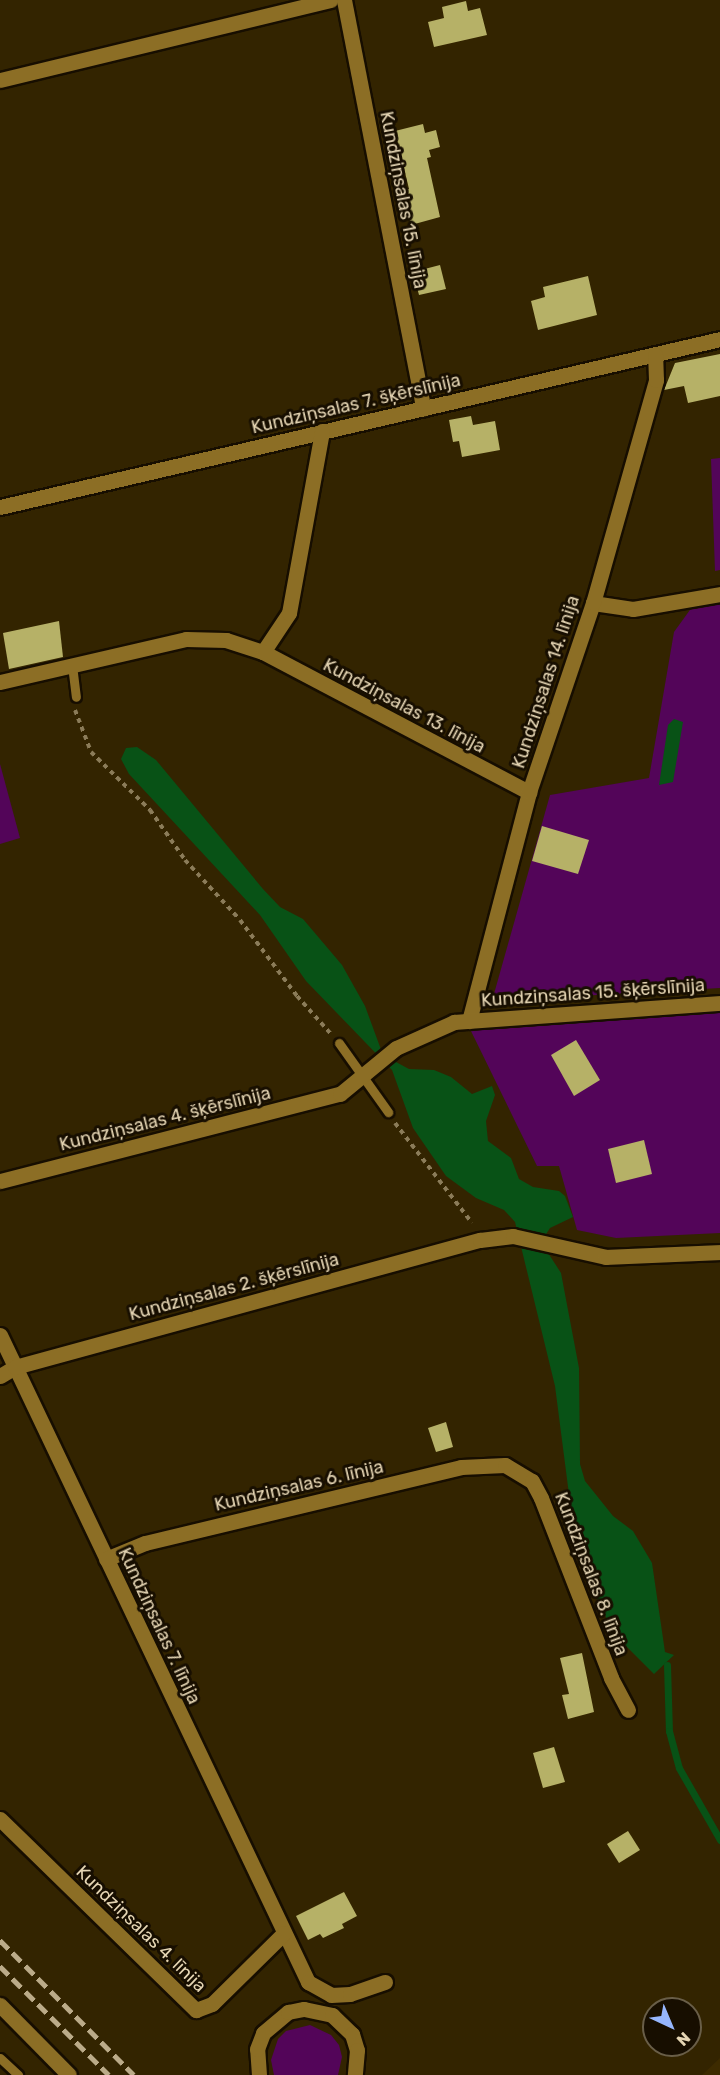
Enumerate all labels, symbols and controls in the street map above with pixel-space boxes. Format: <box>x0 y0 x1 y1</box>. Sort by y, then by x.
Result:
street label: Kundziņsalas 15. līnija <box>375 110 431 290</box>
street label: Kundziņsalas 7. šķērslīnija <box>249 369 463 439</box>
street label: Kundziņsalas 14. līnija <box>508 593 584 771</box>
street label: Kundziņsalas 13. līnija <box>319 654 489 758</box>
street label: Kundziņsalas 15. šķērslīnija <box>480 974 706 1012</box>
street label: Kundziņsalas 4. šķērslīnija <box>57 1082 273 1156</box>
street label: Kundziņsalas 2. šķērslīnija <box>127 1249 341 1325</box>
street label: Kundziņsalas 6. līnija <box>212 1456 386 1516</box>
street label: Kundziņsalas 8. līnija <box>550 1489 632 1659</box>
street label: Kundziņsalas 7. līnija <box>113 1544 205 1708</box>
street label: Kundziņsalas 4. līnija <box>71 1861 211 1997</box>
north arrow <box>642 1997 702 2057</box>
text: N <box>673 2028 694 2050</box>

